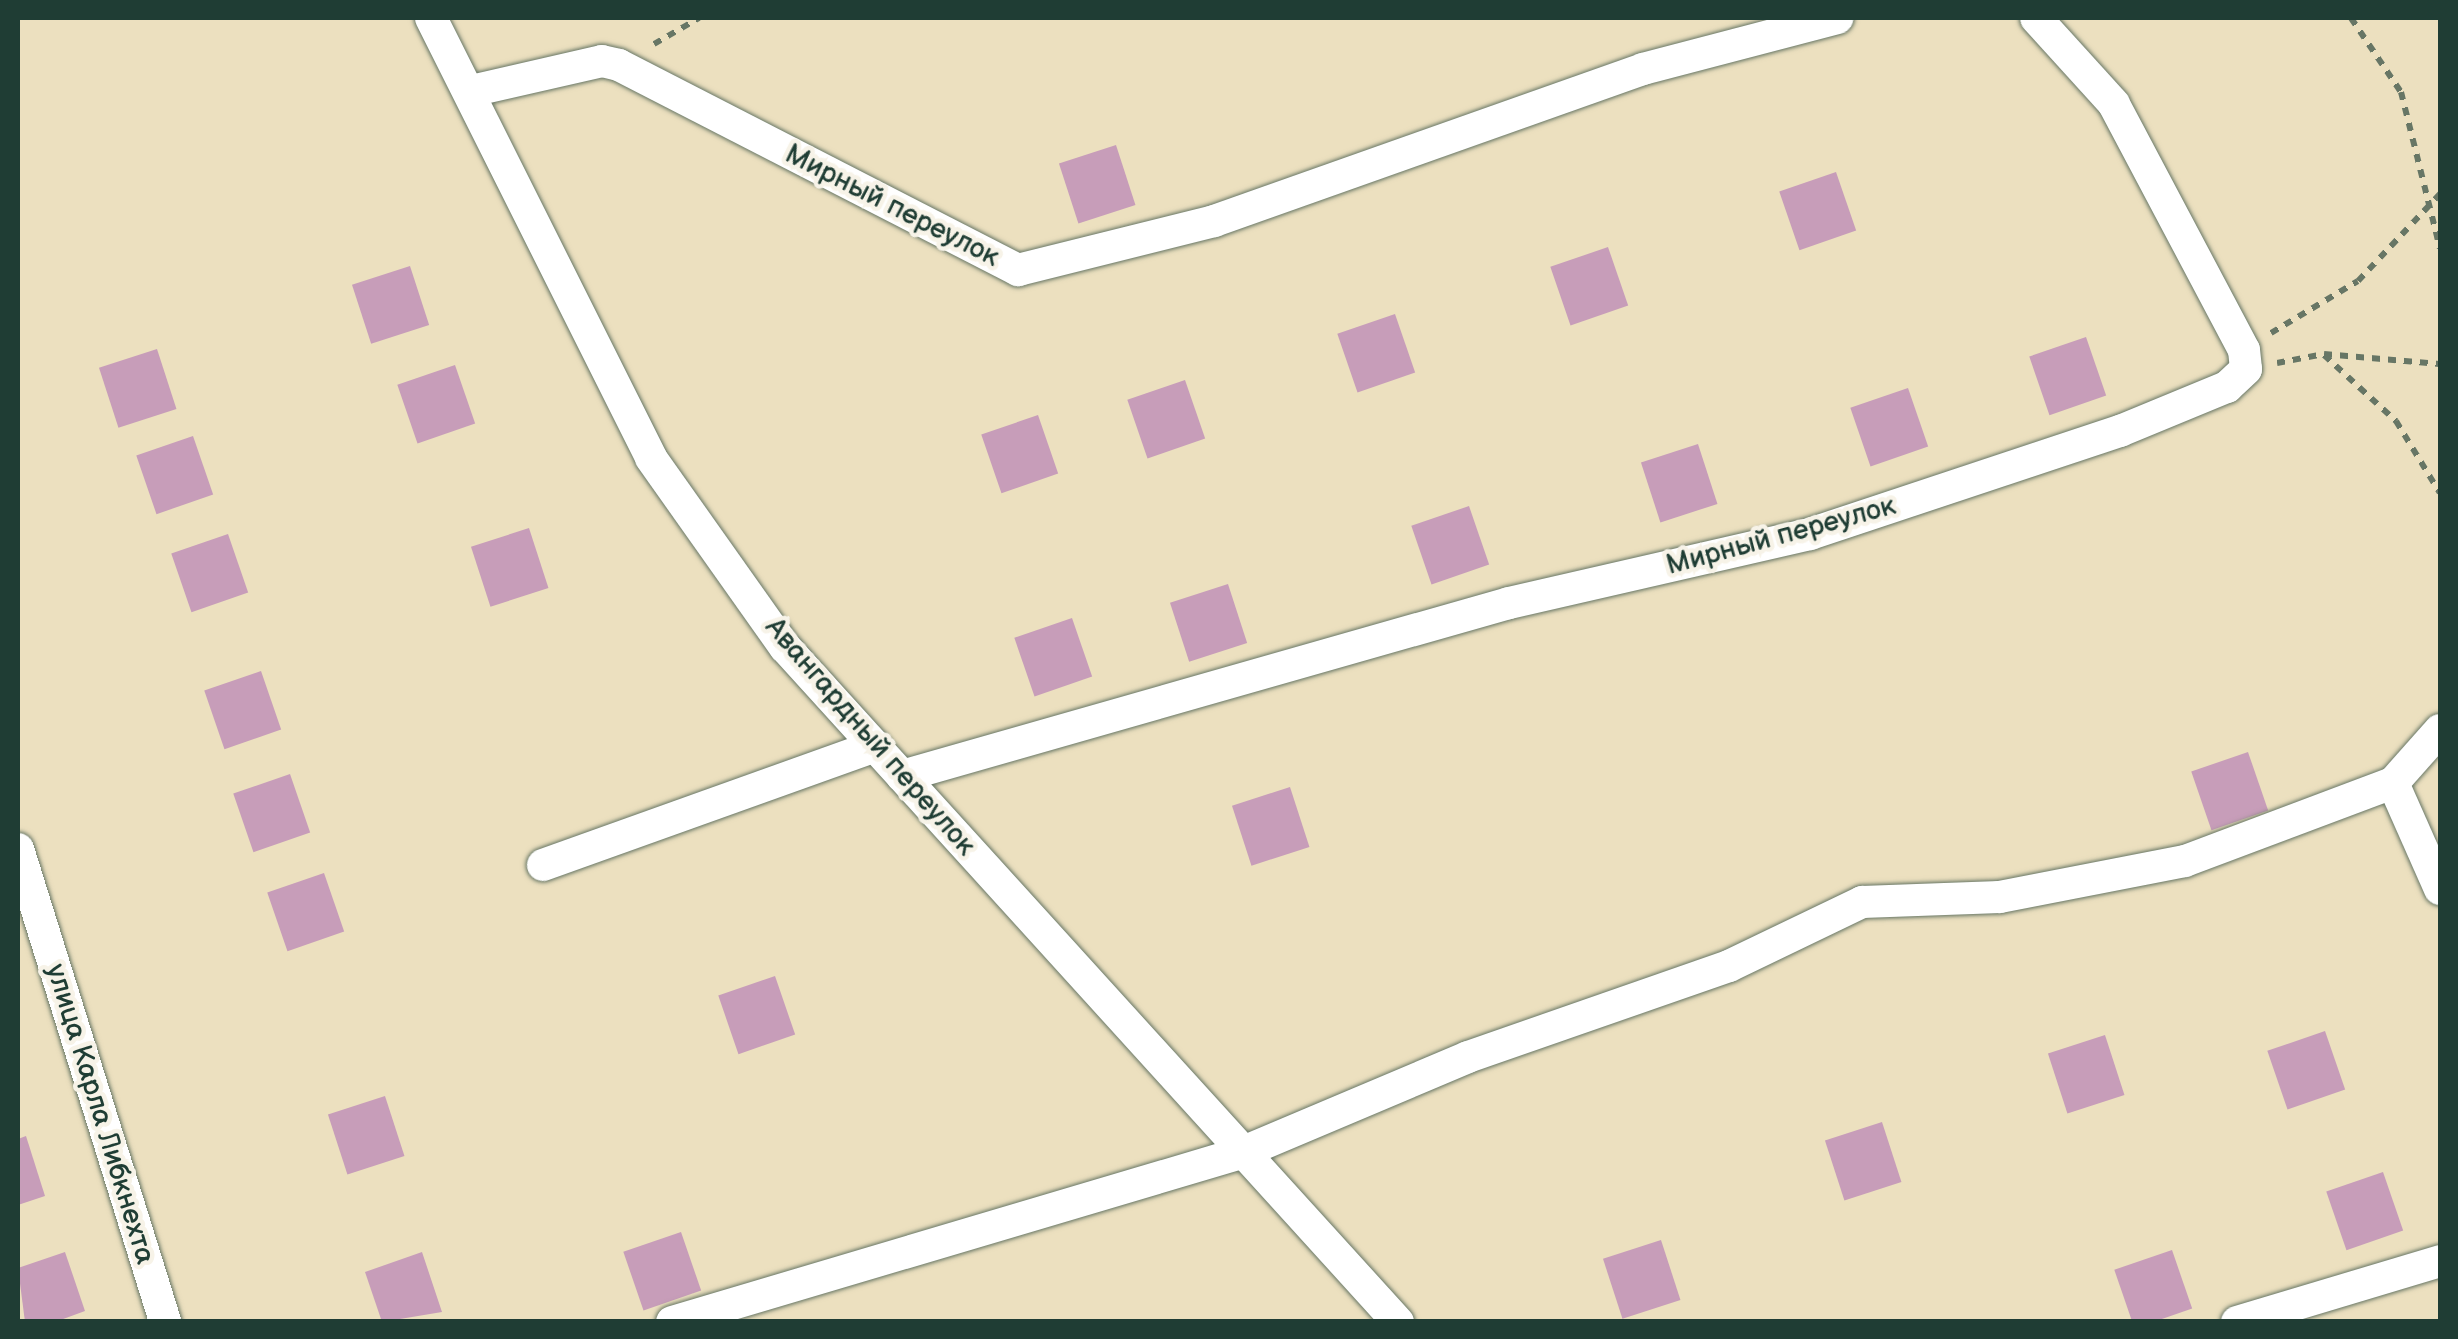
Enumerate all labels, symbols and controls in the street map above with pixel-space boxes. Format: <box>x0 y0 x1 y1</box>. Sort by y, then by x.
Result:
street label: Мирный переулок <box>779 137 1005 275</box>
street label: Мирный переулок <box>1663 489 1899 583</box>
street label: Авангардный переулок <box>758 611 982 863</box>
street label: улица Карла Либкнехта <box>38 960 162 1268</box>

